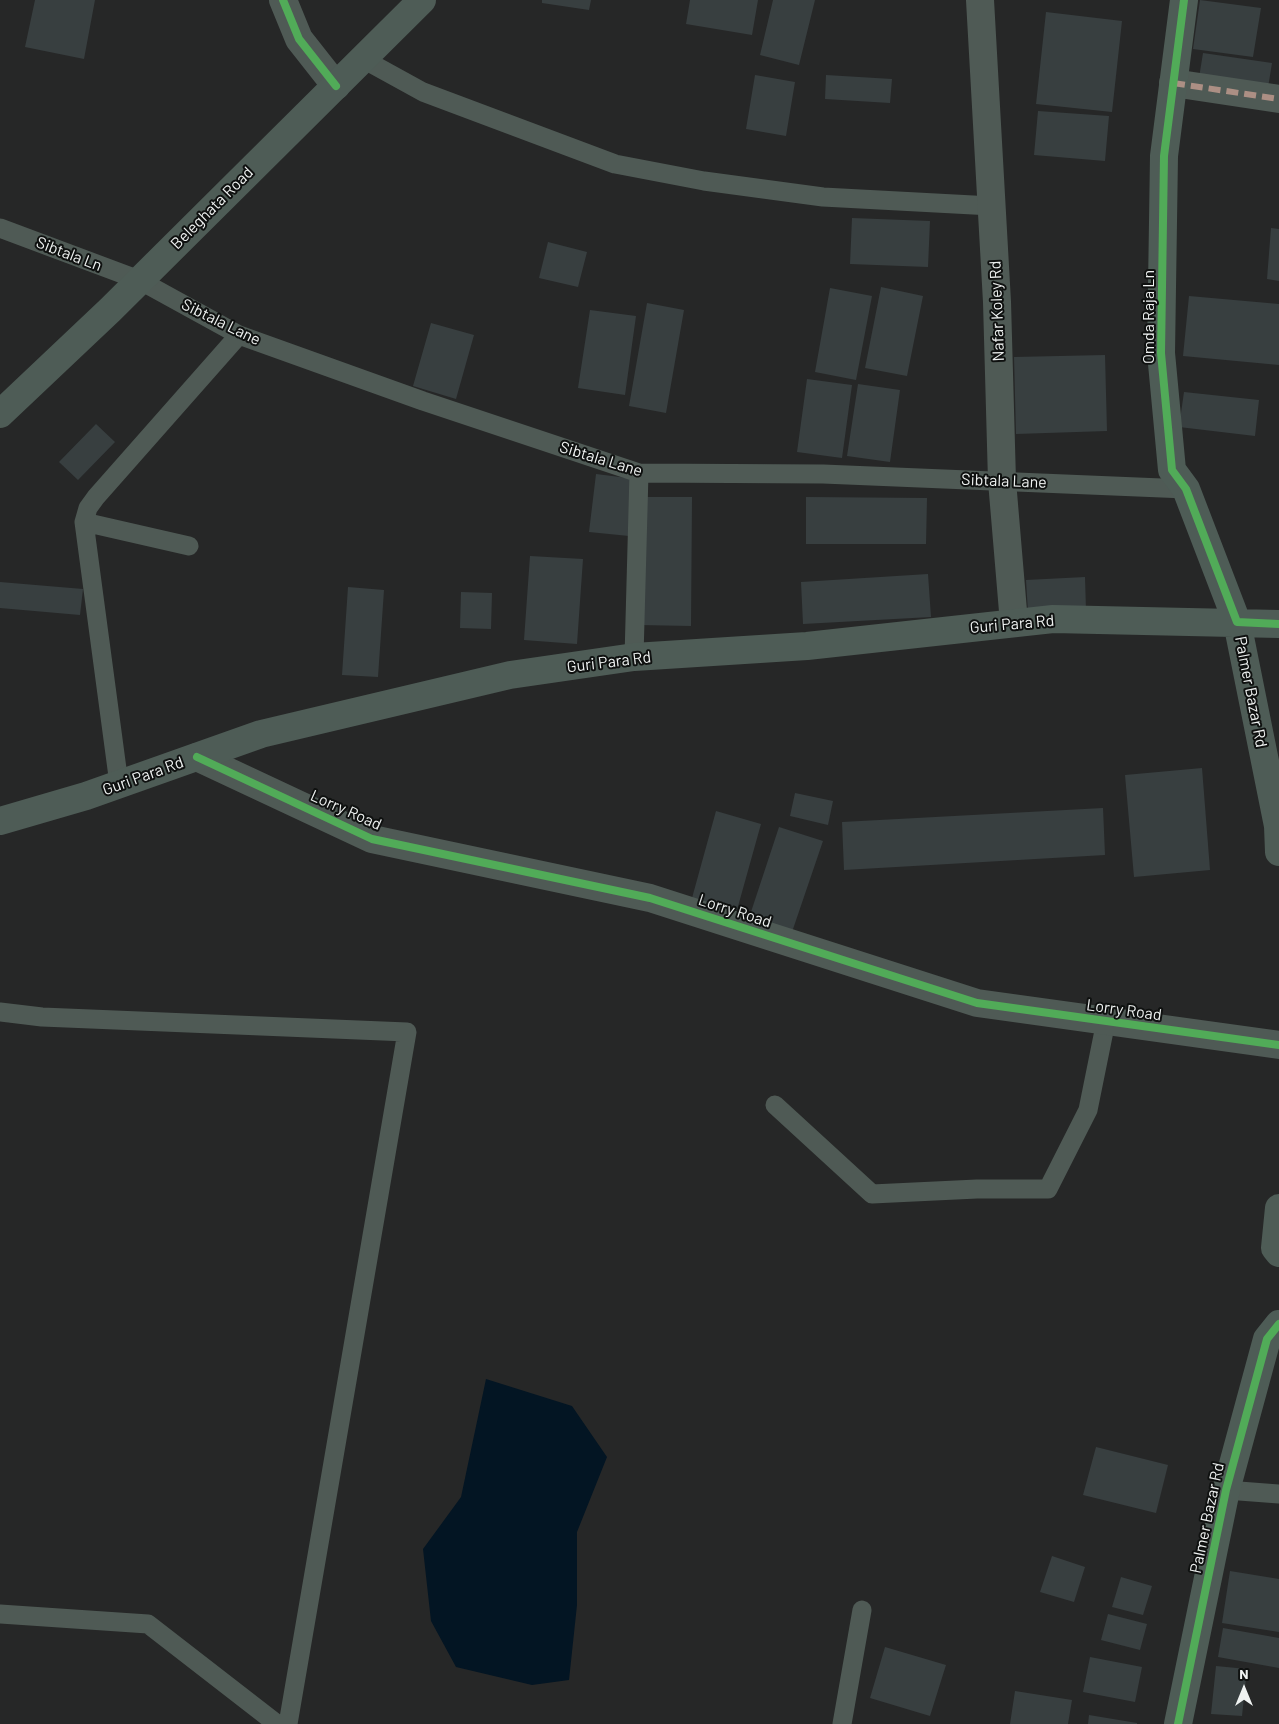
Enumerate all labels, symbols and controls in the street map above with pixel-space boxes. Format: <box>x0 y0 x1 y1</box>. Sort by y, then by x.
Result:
street label: Beleghata Road <box>167 163 257 253</box>
street label: Sibtala Ln <box>33 233 105 275</box>
street label: Nafar Koley Rd <box>986 260 1008 362</box>
street label: Omda Raja Ln <box>1139 270 1159 364</box>
street label: Sibtala Lane <box>178 295 264 349</box>
street label: Sibtala Lane <box>557 437 645 481</box>
street label: Sibtala Lane <box>961 470 1047 492</box>
street label: Guri Para Rd <box>969 611 1055 637</box>
street label: Palmer Bazar Rd <box>1231 635 1271 749</box>
street label: Guri Para Rd <box>566 647 652 677</box>
street label: Guri Para Rd <box>100 752 186 800</box>
street label: Lorry Road <box>307 786 385 834</box>
street label: Lorry Road <box>696 890 774 932</box>
street label: Lorry Road <box>1085 995 1163 1025</box>
street label: Palmer Bazar Rd <box>1186 1461 1228 1575</box>
north arrow <box>1219 1664 1269 1714</box>
text: N <box>1239 1665 1249 1682</box>

